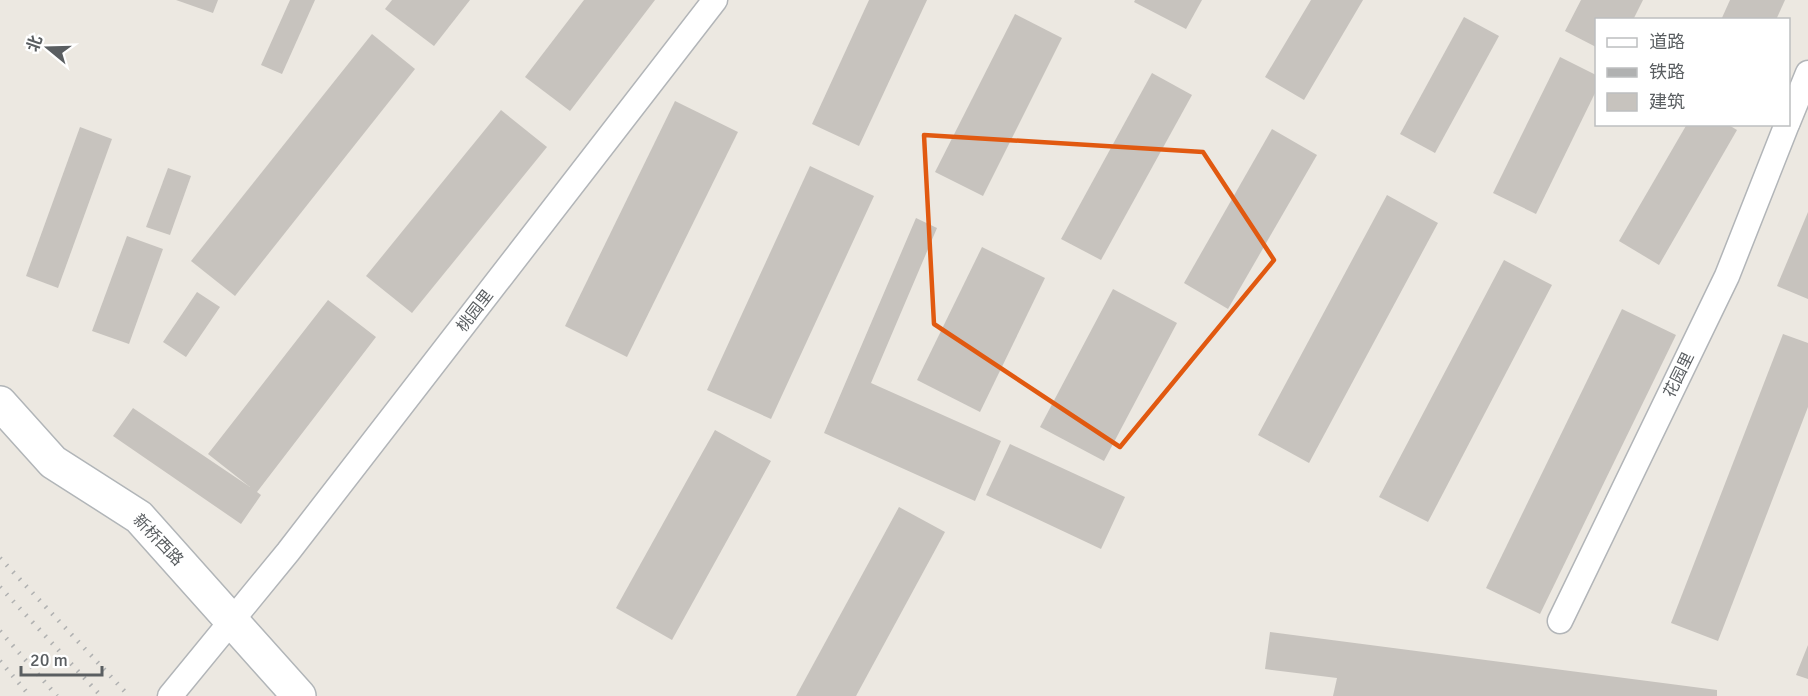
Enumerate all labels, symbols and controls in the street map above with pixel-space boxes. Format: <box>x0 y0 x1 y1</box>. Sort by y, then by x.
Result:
north arrow <box>18 18 78 78</box>
legend <box>1595 18 1790 126</box>
text: 道路 <box>1649 31 1685 53</box>
text: 北 <box>23 33 47 54</box>
text: 铁路 <box>1649 61 1685 83</box>
text: 建筑 <box>1649 91 1685 113</box>
street label: 桃园里 <box>452 286 498 336</box>
street label: 花园里 <box>1659 349 1699 401</box>
street label: 新桥西路 <box>129 510 187 570</box>
scale bar <box>21 639 102 677</box>
text: 20 m <box>30 649 68 671</box>

